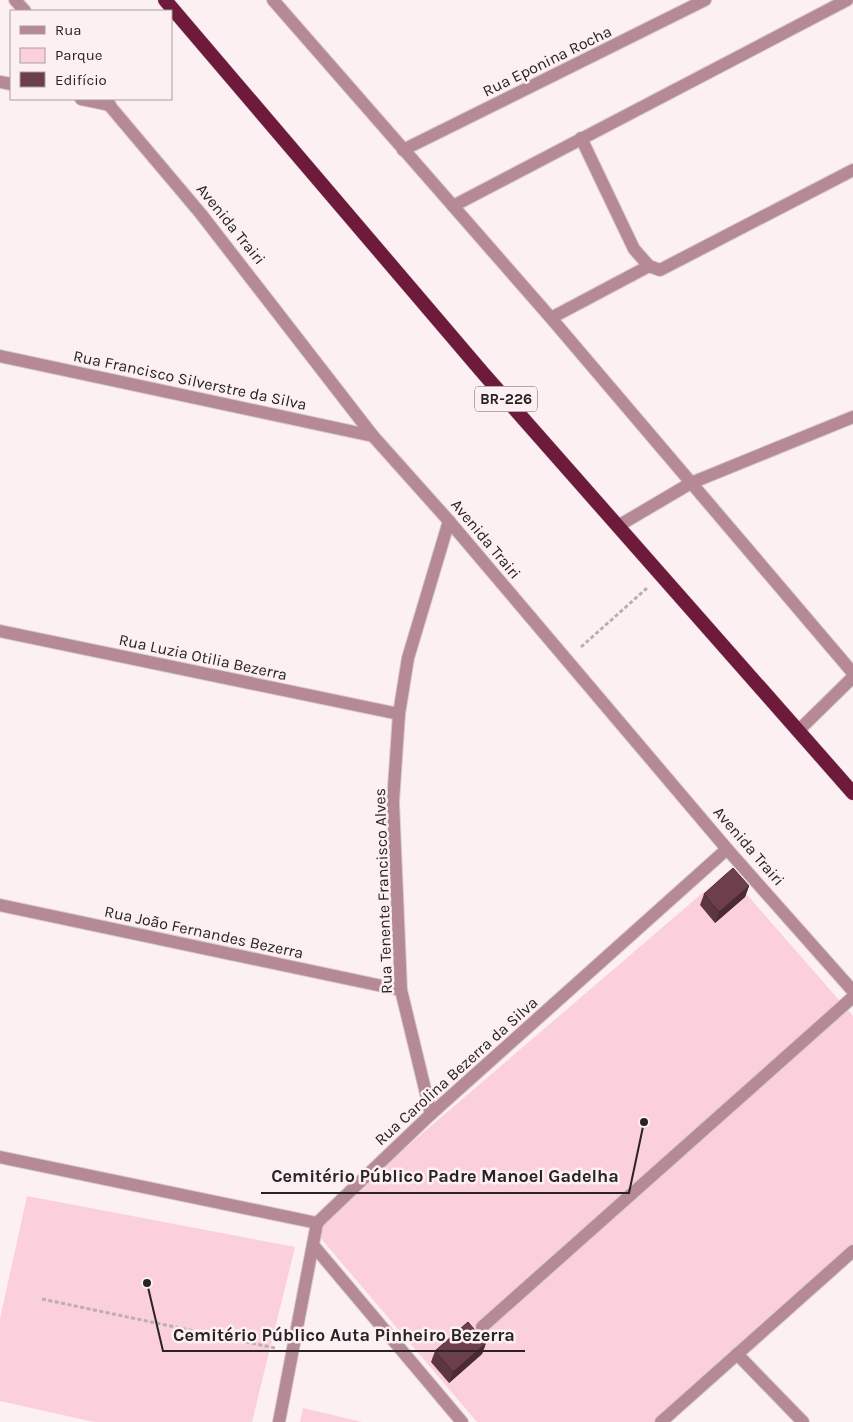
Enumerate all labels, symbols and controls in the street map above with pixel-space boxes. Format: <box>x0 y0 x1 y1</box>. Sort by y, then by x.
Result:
legend <box>10 10 172 100</box>
text: Rua <box>55 21 82 39</box>
street label: Rua Eponina Rocha <box>479 22 615 100</box>
text: Parque <box>55 46 103 64</box>
text: Edifício <box>55 71 107 89</box>
street label: Avenida Trairi <box>193 180 269 268</box>
street label: Rua Francisco Silverstre da Silva <box>72 346 308 414</box>
road number: BR-226 <box>475 386 537 412</box>
street label: Avenida Trairi <box>447 495 525 583</box>
street label: Rua Luzia Otilia Bezerra <box>117 630 289 684</box>
street label: Rua Tenente Francisco Alves <box>370 788 396 994</box>
street label: Avenida Trairi <box>710 803 788 889</box>
street label: Rua João Fernandes Bezerra <box>103 902 305 962</box>
street label: Rua Carolina Bezerra da Silva <box>371 993 541 1149</box>
callout: Cemitério Público Padre Manoel Gadelha <box>261 1160 629 1193</box>
text: Cemitério Público Padre Manoel Gadelha <box>271 1165 619 1187</box>
callout: Cemitério Público Auta Pinheiro Bezerra <box>163 1318 525 1351</box>
text: Cemitério Público Auta Pinheiro Bezerra <box>173 1324 515 1346</box>

